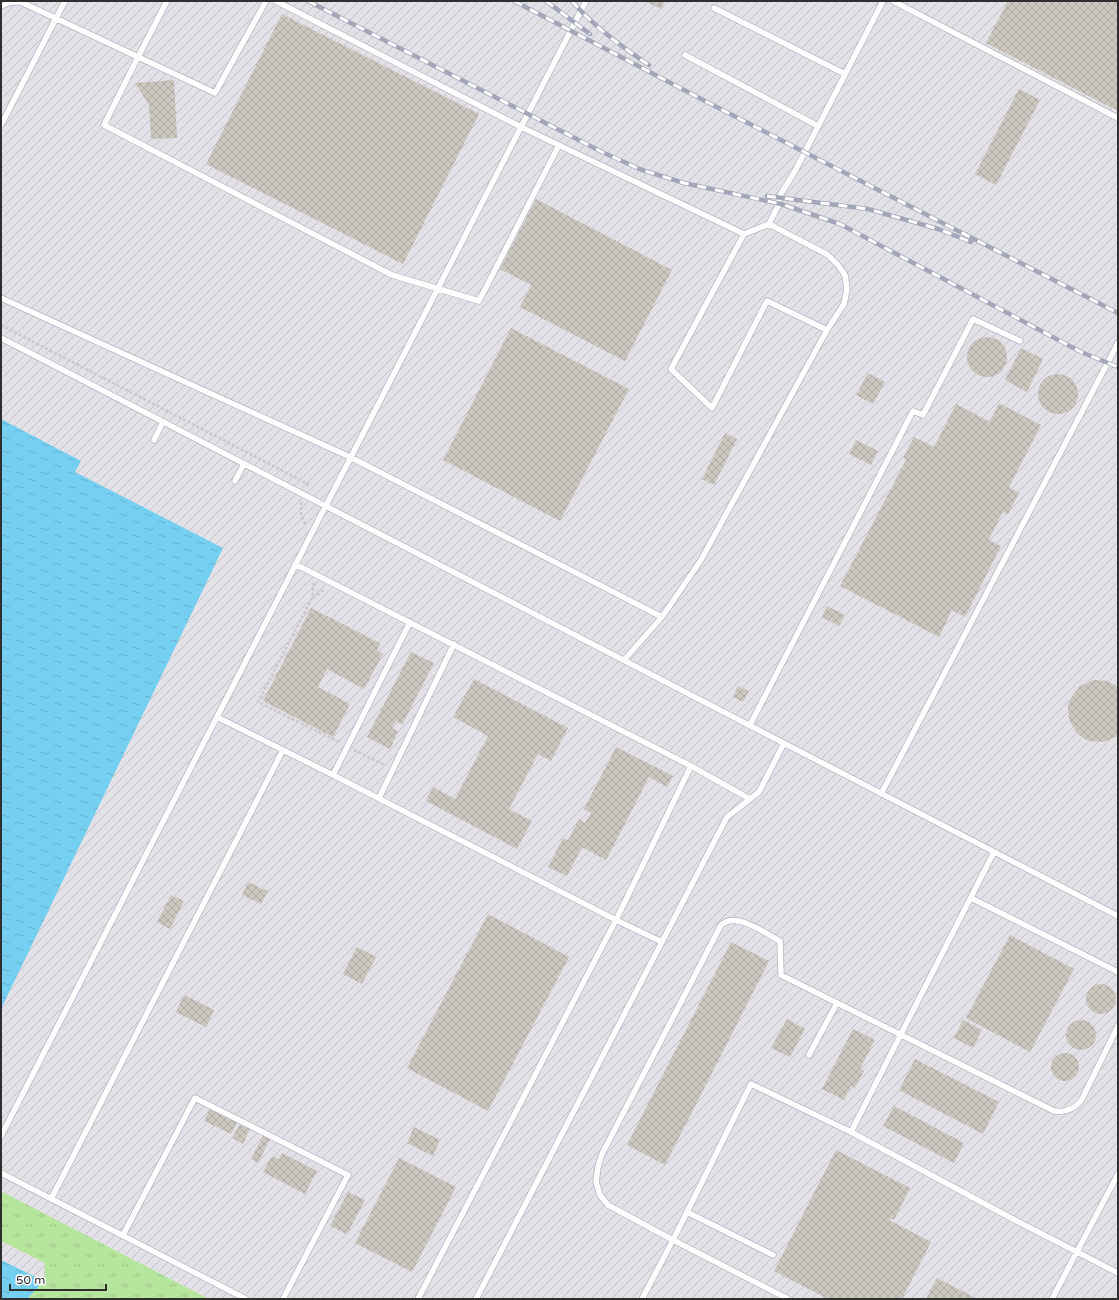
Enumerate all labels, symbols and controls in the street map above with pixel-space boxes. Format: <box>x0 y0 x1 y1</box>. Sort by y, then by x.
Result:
scale bar <box>10 1266 106 1292</box>
text: 50 m <box>16 1273 45 1287</box>

